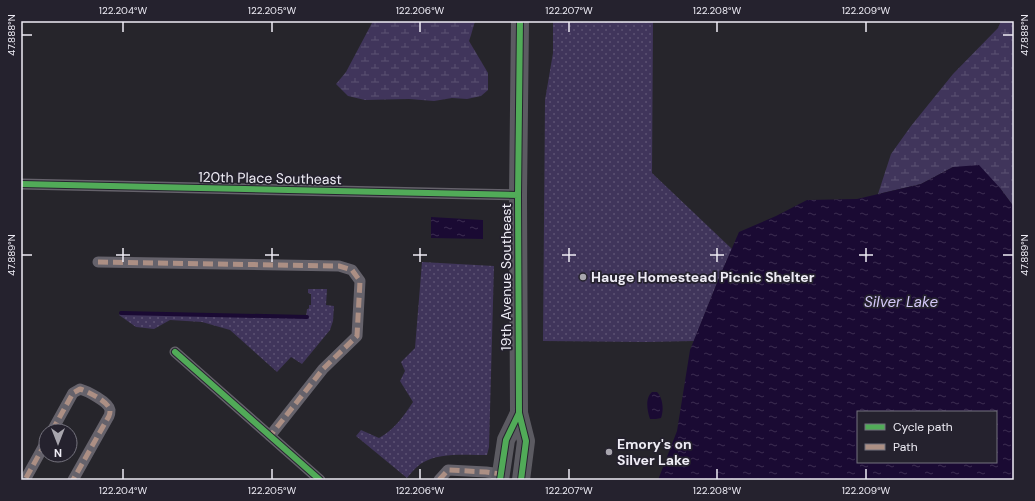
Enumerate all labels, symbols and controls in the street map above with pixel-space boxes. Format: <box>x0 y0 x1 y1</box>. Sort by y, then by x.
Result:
text: 122.204°W <box>99 4 147 17</box>
text: 122.205°W <box>248 4 296 17</box>
text: 122.206°W <box>396 4 445 17</box>
text: 122.207°W <box>545 4 593 17</box>
text: 122.208°W <box>693 4 741 17</box>
text: 122.209°W <box>842 4 891 17</box>
text: 47.888°N <box>5 14 18 56</box>
text: 47.888°N <box>1018 14 1031 56</box>
street label: 120th Place Southeast <box>198 168 342 188</box>
street label: 19th Avenue Southeast <box>497 203 515 351</box>
text: 47.889°N <box>5 234 18 276</box>
text: 47.889°N <box>1018 234 1031 276</box>
place label: Hauge Homestead Picnic Shelter <box>591 268 815 286</box>
marker: Hauge Homestead Picnic Shelter <box>578 272 588 282</box>
water label: Silver Lake <box>864 292 938 312</box>
legend <box>857 411 997 463</box>
text: Cycle path <box>893 419 953 435</box>
north arrow <box>38 423 78 463</box>
place label: Emory's on Silver Lake <box>617 435 692 469</box>
text: Path <box>893 439 918 455</box>
text: N <box>54 446 62 460</box>
marker: Emory's on Silver Lake <box>604 447 614 457</box>
text: 122.204°W <box>99 484 147 497</box>
text: 122.205°W <box>248 484 296 497</box>
text: 122.206°W <box>396 484 445 497</box>
text: 122.207°W <box>545 484 593 497</box>
text: 122.208°W <box>693 484 741 497</box>
text: 122.209°W <box>842 484 891 497</box>

